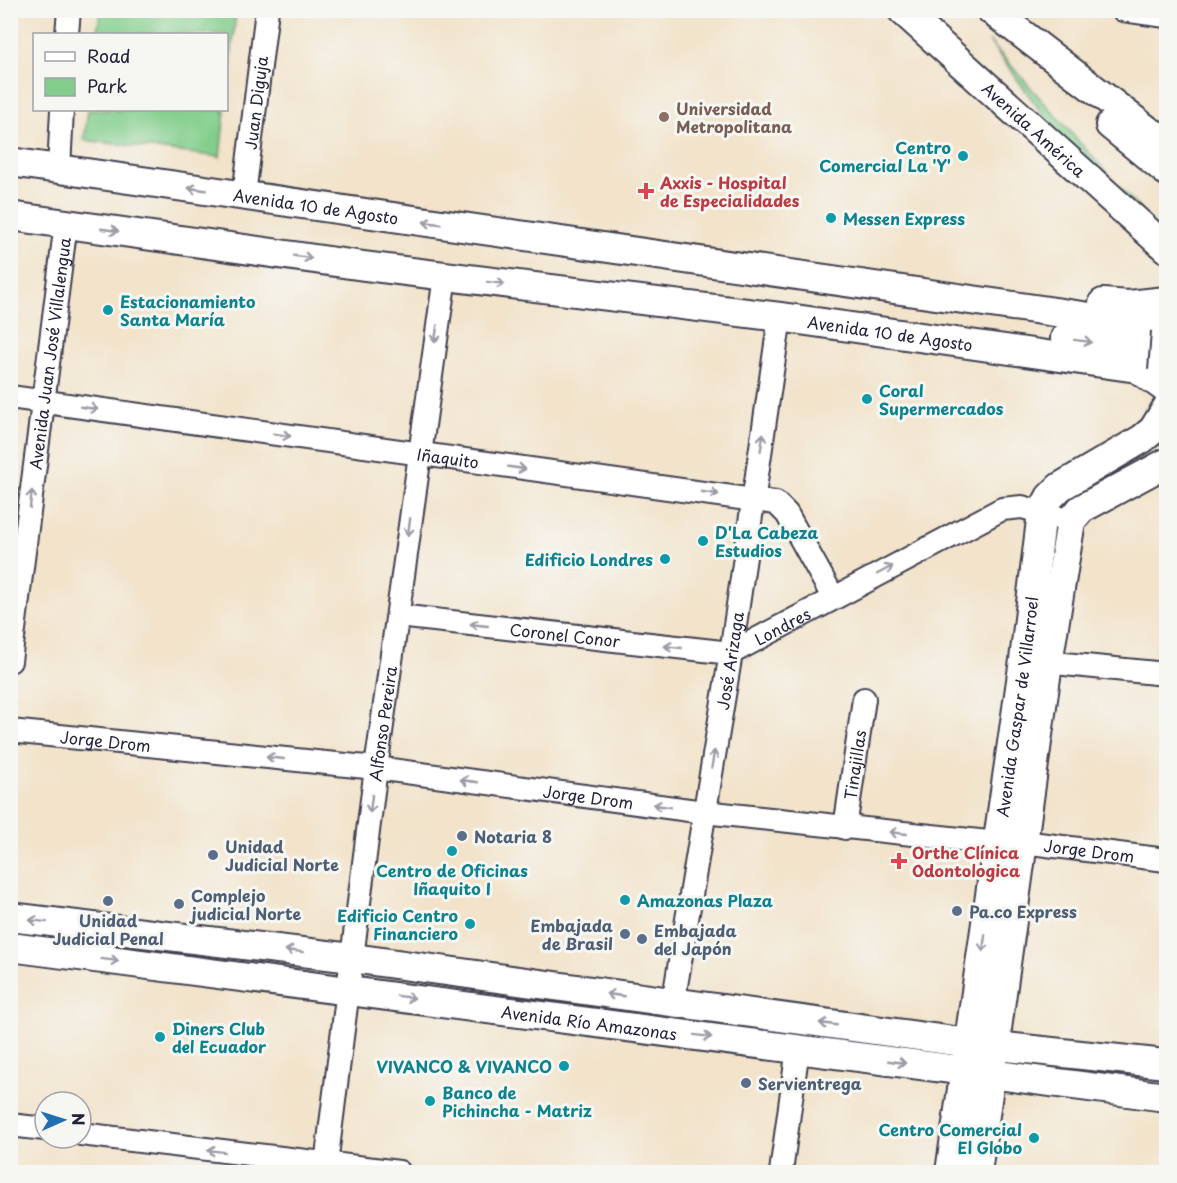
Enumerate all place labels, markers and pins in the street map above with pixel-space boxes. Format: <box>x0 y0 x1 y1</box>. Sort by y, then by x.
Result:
place label: Universidad Metropolitana <box>676 96 792 138</box>
marker: Universidad Metropolitana <box>657 110 671 124</box>
place label: Centro Comercial La 'Y' <box>819 135 951 177</box>
marker: Centro Comercial La 'Y' <box>956 149 970 163</box>
place label: Axxis - Hospital de Especialidades <box>659 170 800 212</box>
marker: Axxis - Hospital de Especialidades <box>637 182 655 200</box>
place label: Messen Express <box>843 206 965 230</box>
marker: Messen Express <box>824 211 838 225</box>
place label: Estacionamiento Santa María <box>120 289 255 331</box>
marker: Estacionamiento Santa María <box>101 303 115 317</box>
place label: Coral Supermercados <box>879 378 1004 420</box>
marker: Coral Supermercados <box>860 392 874 406</box>
place label: D'La Cabeza Estudios <box>715 520 819 562</box>
marker: D'La Cabeza Estudios <box>696 534 710 548</box>
place label: Edificio Londres <box>525 547 653 571</box>
marker: Edificio Londres <box>658 552 672 566</box>
place label: Notaria 8 <box>474 824 552 848</box>
marker: Notaria 8 <box>455 829 469 843</box>
place label: Unidad Judicial Norte <box>225 834 339 876</box>
place label: Orthe Clínica Odontologica <box>912 840 1020 882</box>
marker: Centro de Oficinas Iñaquito I <box>445 844 459 858</box>
marker: Unidad Judicial Norte <box>206 848 220 862</box>
marker: Orthe Clínica Odontologica <box>890 852 908 870</box>
place label: Centro de Oficinas Iñaquito I <box>376 858 528 900</box>
place label: Complejo judicial Norte <box>189 883 302 925</box>
place label: Amazonas Plaza <box>637 888 773 912</box>
marker: Amazonas Plaza <box>618 893 632 907</box>
marker: Unidad Judicial Penal <box>101 894 115 908</box>
marker: Complejo judicial Norte <box>172 897 186 911</box>
place label: Pa.co Express <box>969 899 1077 923</box>
place label: Edificio Centro Financiero <box>337 903 458 945</box>
marker: Pa.co Express <box>950 904 964 918</box>
place label: Unidad Judicial Penal <box>52 908 164 950</box>
place label: Embajada de Brasil <box>530 913 613 955</box>
marker: Edificio Centro Financiero <box>463 917 477 931</box>
place label: Embajada del Japón <box>654 918 737 960</box>
marker: Embajada de Brasil <box>618 927 632 941</box>
marker: Embajada del Japón <box>635 932 649 946</box>
place label: Diners Club del Ecuador <box>172 1016 267 1058</box>
marker: Diners Club del Ecuador <box>153 1030 167 1044</box>
place label: VIVANCO & VIVANCO <box>377 1054 552 1078</box>
marker: VIVANCO & VIVANCO <box>557 1059 571 1073</box>
place label: Servientrega <box>758 1071 862 1095</box>
marker: Servientrega <box>739 1076 753 1090</box>
place label: Banco de Pichincha - Matriz <box>442 1080 592 1122</box>
marker: Banco de Pichincha - Matriz <box>423 1094 437 1108</box>
place label: Centro Comercial El Globo <box>879 1117 1022 1159</box>
marker: Centro Comercial El Globo <box>1027 1131 1041 1145</box>

